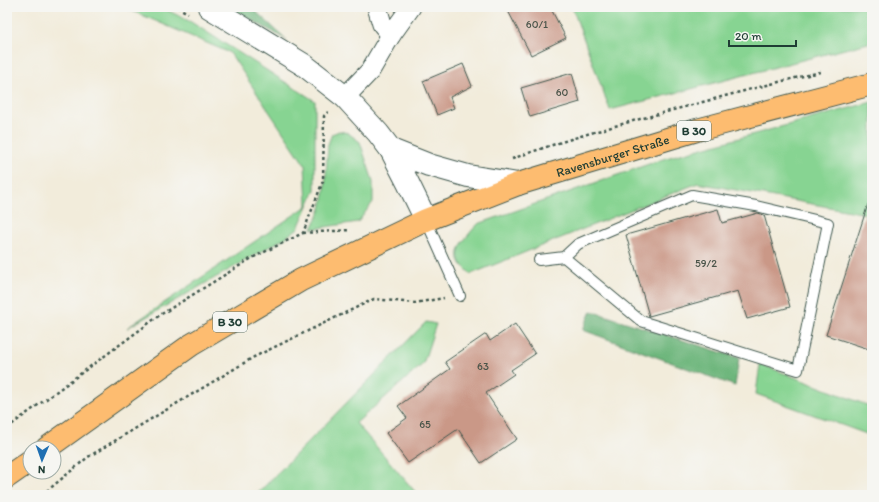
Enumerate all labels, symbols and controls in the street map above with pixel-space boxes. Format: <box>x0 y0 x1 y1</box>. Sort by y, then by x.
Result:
house number: 60/1 <box>526 18 548 31</box>
scale bar <box>729 22 796 48</box>
text: 20 m <box>735 29 762 43</box>
house number: 60 <box>556 86 569 99</box>
road number: B 30 <box>677 121 711 141</box>
street label: Ravensburger Straße <box>554 132 671 180</box>
house number: 59/2 <box>695 257 717 270</box>
road number: B 30 <box>213 312 247 332</box>
house number: 63 <box>477 360 489 373</box>
house number: 65 <box>419 418 431 431</box>
north arrow <box>22 440 62 480</box>
text: N <box>38 463 46 476</box>

